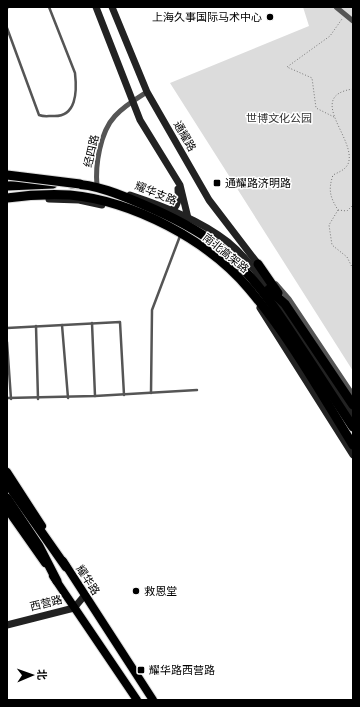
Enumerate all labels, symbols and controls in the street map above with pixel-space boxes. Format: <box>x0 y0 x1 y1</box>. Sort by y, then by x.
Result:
place label: 上海久事国际马术中心 <box>152 10 262 23</box>
marker: 上海久事国际马术中心 <box>265 12 275 22</box>
park label: 世博文化公园 <box>246 111 312 124</box>
street label: 通耀路 <box>172 118 199 153</box>
street label: 经四路 <box>80 133 101 168</box>
place label: 通耀路济明路 <box>225 176 291 189</box>
street label: 耀华支路 <box>133 178 179 207</box>
marker: 通耀路济明路 <box>212 178 222 188</box>
street label: 南北高架路 <box>201 230 252 275</box>
street label: 耀华路 <box>74 562 103 597</box>
place label: 救恩堂 <box>144 584 177 597</box>
marker: 救恩堂 <box>131 586 141 596</box>
street label: 西营路 <box>28 592 63 613</box>
north arrow <box>12 655 52 695</box>
place label: 耀华路西营路 <box>149 663 215 676</box>
marker: 耀华路西营路 <box>136 665 146 675</box>
text: 北 <box>36 669 49 680</box>

